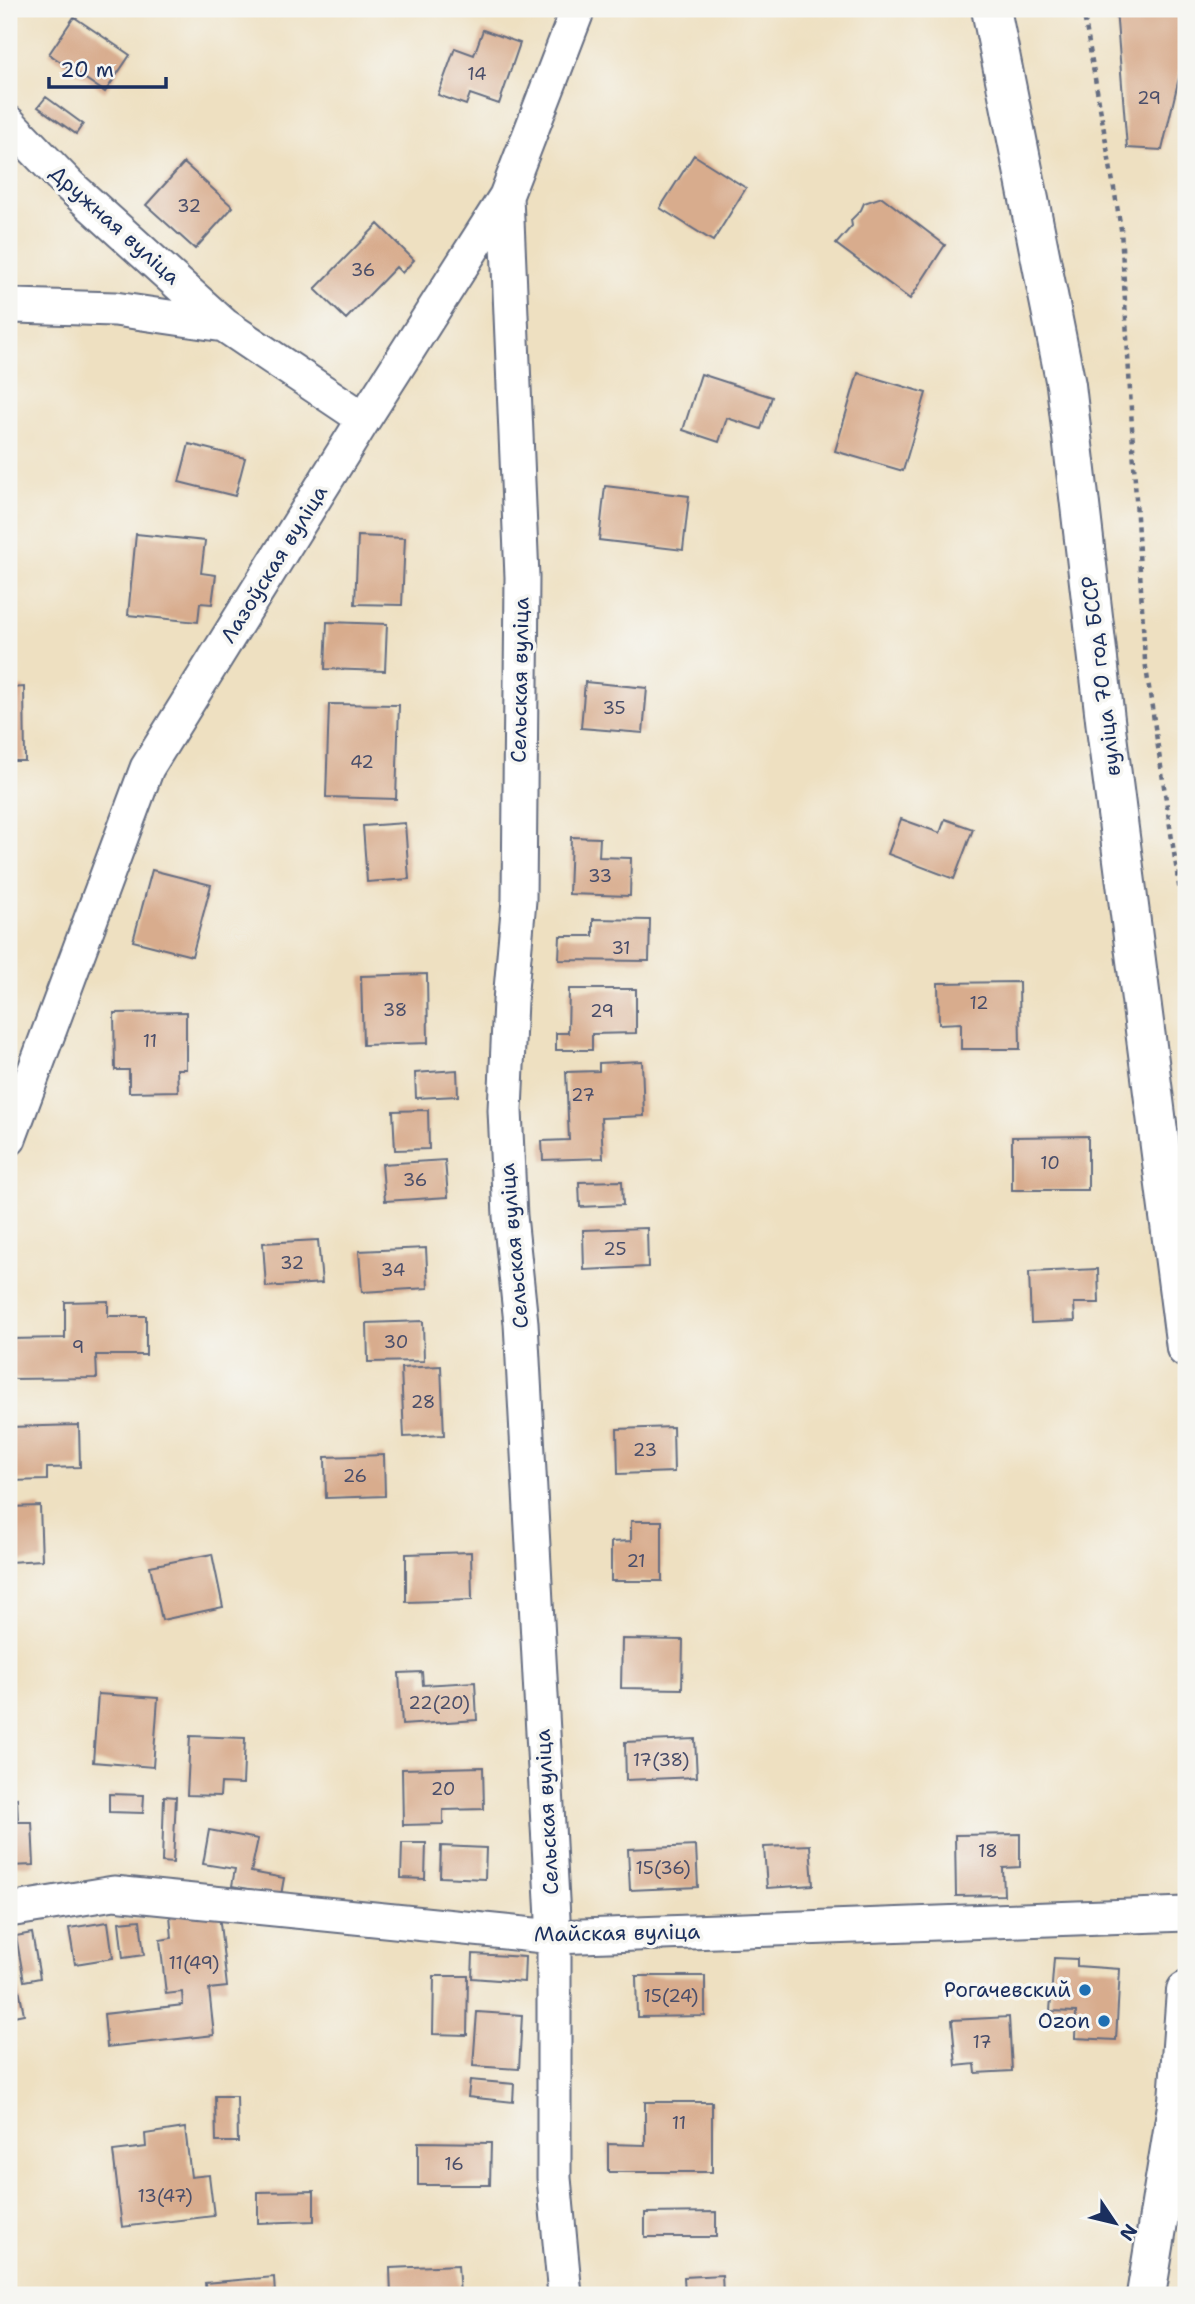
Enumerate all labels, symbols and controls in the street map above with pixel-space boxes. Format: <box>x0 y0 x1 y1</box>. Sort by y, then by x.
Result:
scale bar <box>49 46 166 90</box>
text: 20 m <box>60 56 114 84</box>
house number: 14 <box>467 62 487 86</box>
house number: 29 <box>1137 86 1161 110</box>
street label: Дружная вуліца <box>44 159 186 291</box>
house number: 32 <box>177 194 201 218</box>
house number: 36 <box>351 258 375 282</box>
street label: Лазоўская вуліца <box>214 480 334 648</box>
street label: вуліца 70 год БССР <box>1075 574 1127 778</box>
street label: Сельская вуліца <box>505 597 535 763</box>
house number: 35 <box>602 696 626 720</box>
house number: 42 <box>350 750 374 774</box>
house number: 33 <box>588 864 612 888</box>
house number: 31 <box>611 936 631 960</box>
house number: 12 <box>969 991 989 1015</box>
house number: 38 <box>383 998 407 1022</box>
house number: 29 <box>590 999 614 1023</box>
house number: 11 <box>143 1029 157 1053</box>
house number: 27 <box>571 1083 595 1107</box>
house number: 10 <box>1040 1151 1060 1175</box>
street label: Сельская вуліца <box>493 1162 535 1330</box>
house number: 36 <box>403 1168 427 1192</box>
house number: 25 <box>603 1237 627 1261</box>
house number: 32 <box>280 1251 304 1275</box>
house number: 34 <box>381 1258 405 1282</box>
house number: 30 <box>384 1330 408 1354</box>
house number: 9 <box>72 1335 84 1359</box>
house number: 28 <box>411 1390 435 1414</box>
house number: 23 <box>633 1438 657 1462</box>
house number: 26 <box>343 1464 367 1488</box>
house number: 21 <box>626 1549 646 1573</box>
house number: 22(20) <box>408 1691 470 1715</box>
street label: Сельская вуліца <box>529 1728 565 1896</box>
house number: 17(38) <box>633 1748 689 1772</box>
house number: 20 <box>431 1777 455 1801</box>
house number: 18 <box>978 1839 998 1863</box>
house number: 15(36) <box>635 1856 691 1880</box>
street label: Майская вуліца <box>534 1918 700 1948</box>
house number: 11(49) <box>169 1951 219 1975</box>
place label: Рогачевский <box>944 1976 1071 2004</box>
marker: Рогачевский <box>1077 1982 1093 1998</box>
house number: 15(24) <box>644 1984 698 2008</box>
place label: Ozon <box>1038 2007 1090 2035</box>
marker: Ozon <box>1096 2013 1112 2029</box>
house number: 17 <box>972 2030 992 2054</box>
house number: 11 <box>672 2111 686 2135</box>
house number: 16 <box>444 2152 464 2176</box>
house number: 13(47) <box>138 2184 193 2208</box>
north arrow <box>1080 2188 1150 2258</box>
text: N <box>1114 2219 1143 2246</box>

